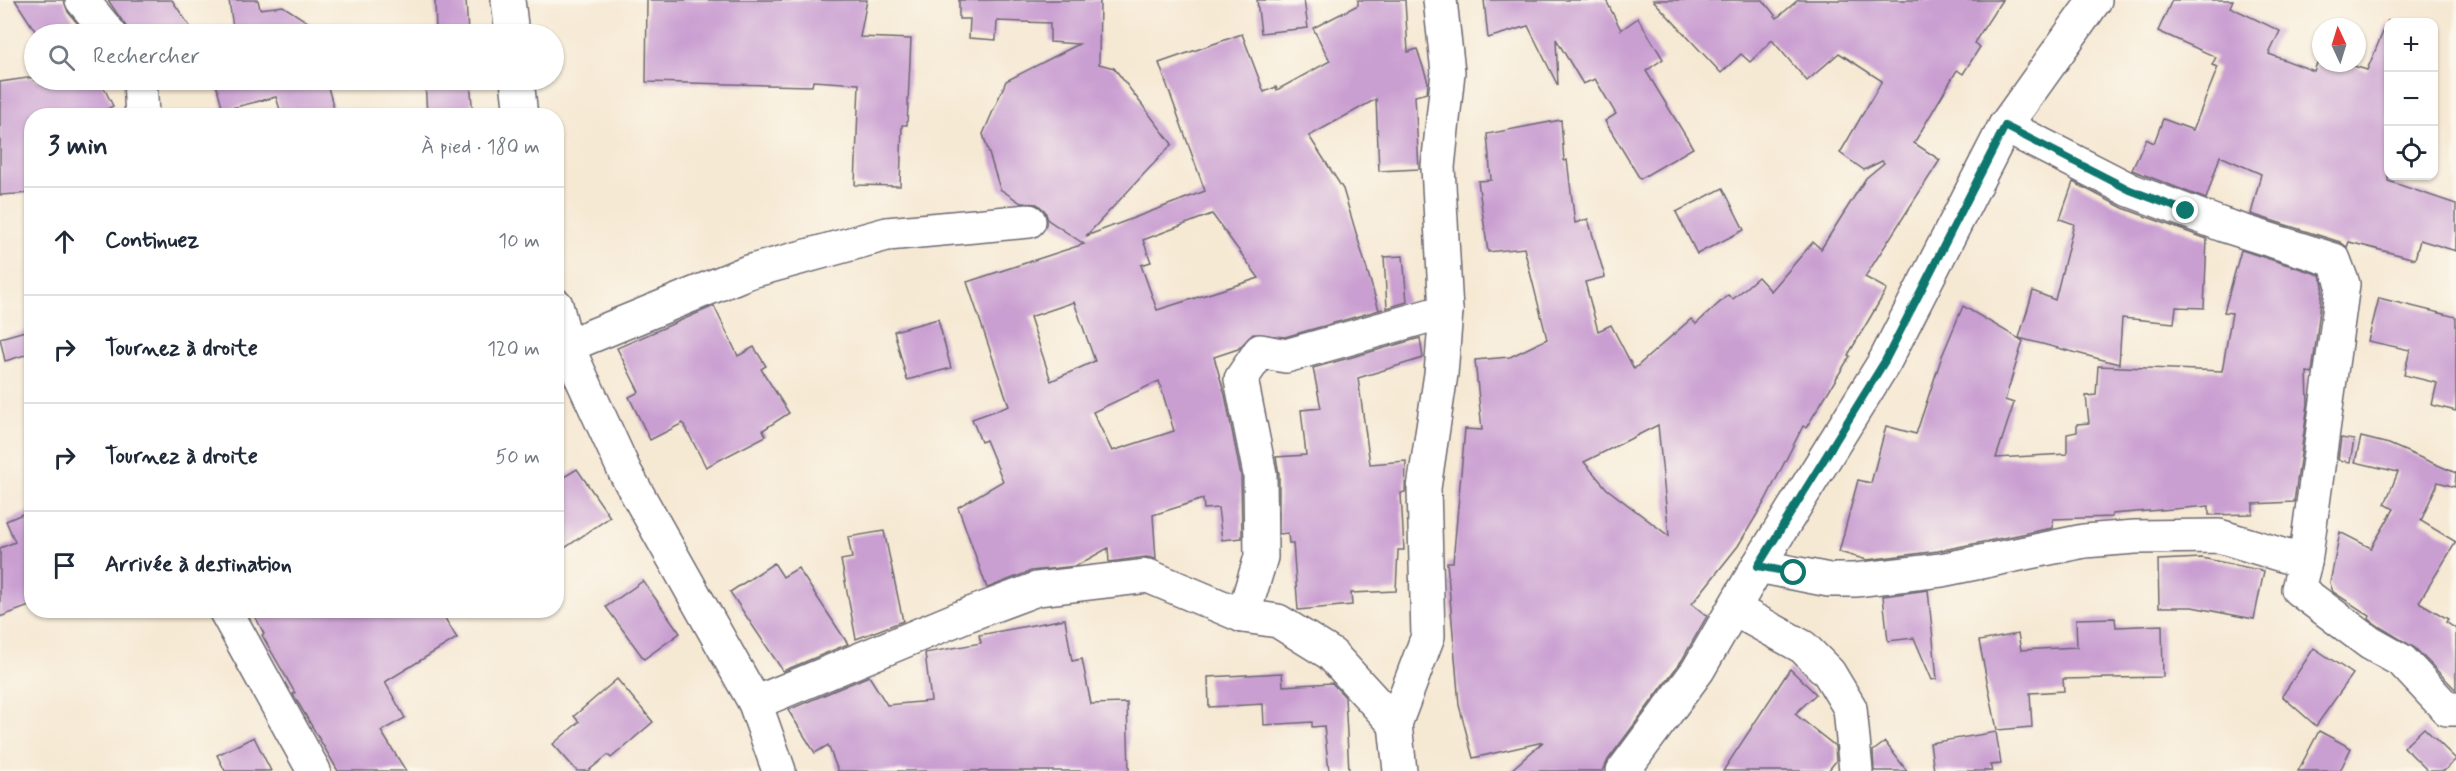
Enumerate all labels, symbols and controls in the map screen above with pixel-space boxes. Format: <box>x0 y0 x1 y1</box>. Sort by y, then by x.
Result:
north arrow <box>2312 18 2366 72</box>
map controls <box>2384 18 2438 180</box>
button: + <box>2384 18 2438 72</box>
search box <box>24 24 564 90</box>
icon: search <box>45 41 78 74</box>
text: Rechercher <box>93 43 200 71</box>
button: − <box>2384 72 2438 126</box>
button: locate <box>2384 126 2438 180</box>
text: 3 min <box>48 130 108 164</box>
text: À pied · 180 m <box>421 134 540 161</box>
route end <box>2172 197 2198 223</box>
icon: ahead <box>48 225 81 258</box>
text: Continuez <box>105 227 199 255</box>
text: 10 m <box>498 228 540 255</box>
icon: right <box>48 333 81 366</box>
text: Tournez à droite <box>105 335 258 363</box>
text: 120 m <box>487 336 540 363</box>
icon: right <box>48 441 81 474</box>
text: Tournez à droite <box>105 443 258 471</box>
text: 50 m <box>495 444 540 471</box>
icon: arrive <box>48 549 81 582</box>
text: Arrivée à destination <box>105 551 292 579</box>
route start <box>1780 559 1806 585</box>

